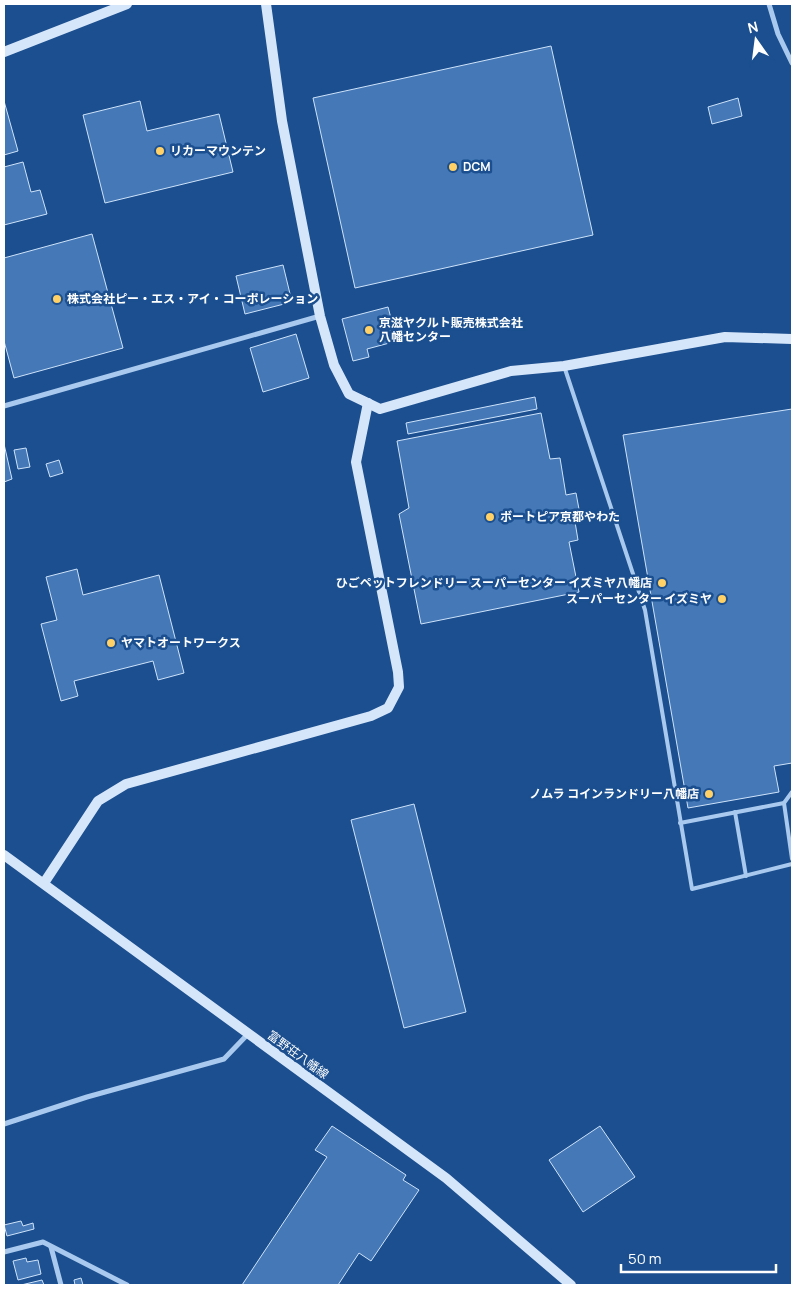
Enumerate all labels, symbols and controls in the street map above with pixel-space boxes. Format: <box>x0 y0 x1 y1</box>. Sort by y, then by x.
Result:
north arrow <box>731 15 781 65</box>
text: N <box>746 16 760 37</box>
place label: リカーマウンテン <box>170 142 266 159</box>
marker: リカーマウンテン <box>154 145 166 157</box>
place label: DCM <box>463 158 491 175</box>
marker: DCM <box>447 161 459 173</box>
place label: 株式会社ピー・エス・アイ・コーポレーション <box>67 290 318 307</box>
marker: 株式会社ピー・エス・アイ・コーポレーション <box>51 293 63 305</box>
place label: 京滋ヤクルト販売株式会社 八幡センター <box>379 314 523 345</box>
marker: 京滋ヤクルト販売株式会社 八幡センター <box>363 324 375 336</box>
place label: ボートピア京都やわた <box>500 508 620 525</box>
marker: ボートピア京都やわた <box>484 511 496 523</box>
place label: ひごペットフレンドリー スーパーセンター イズミヤ八幡店 <box>336 574 652 591</box>
marker: ひごペットフレンドリー スーパーセンター イズミヤ八幡店 <box>656 577 668 589</box>
place label: スーパーセンター イズミヤ <box>566 590 712 607</box>
marker: スーパーセンター イズミヤ <box>716 593 728 605</box>
place label: ヤマトオートワークス <box>121 634 241 651</box>
marker: ヤマトオートワークス <box>105 637 117 649</box>
place label: ノムラ コインランドリー八幡店 <box>529 785 699 802</box>
marker: ノムラ コインランドリー八幡店 <box>703 788 715 800</box>
street label: 富野荘八幡線 <box>264 1027 332 1083</box>
scale bar <box>621 1242 776 1274</box>
text: 50 m <box>628 1248 662 1269</box>

